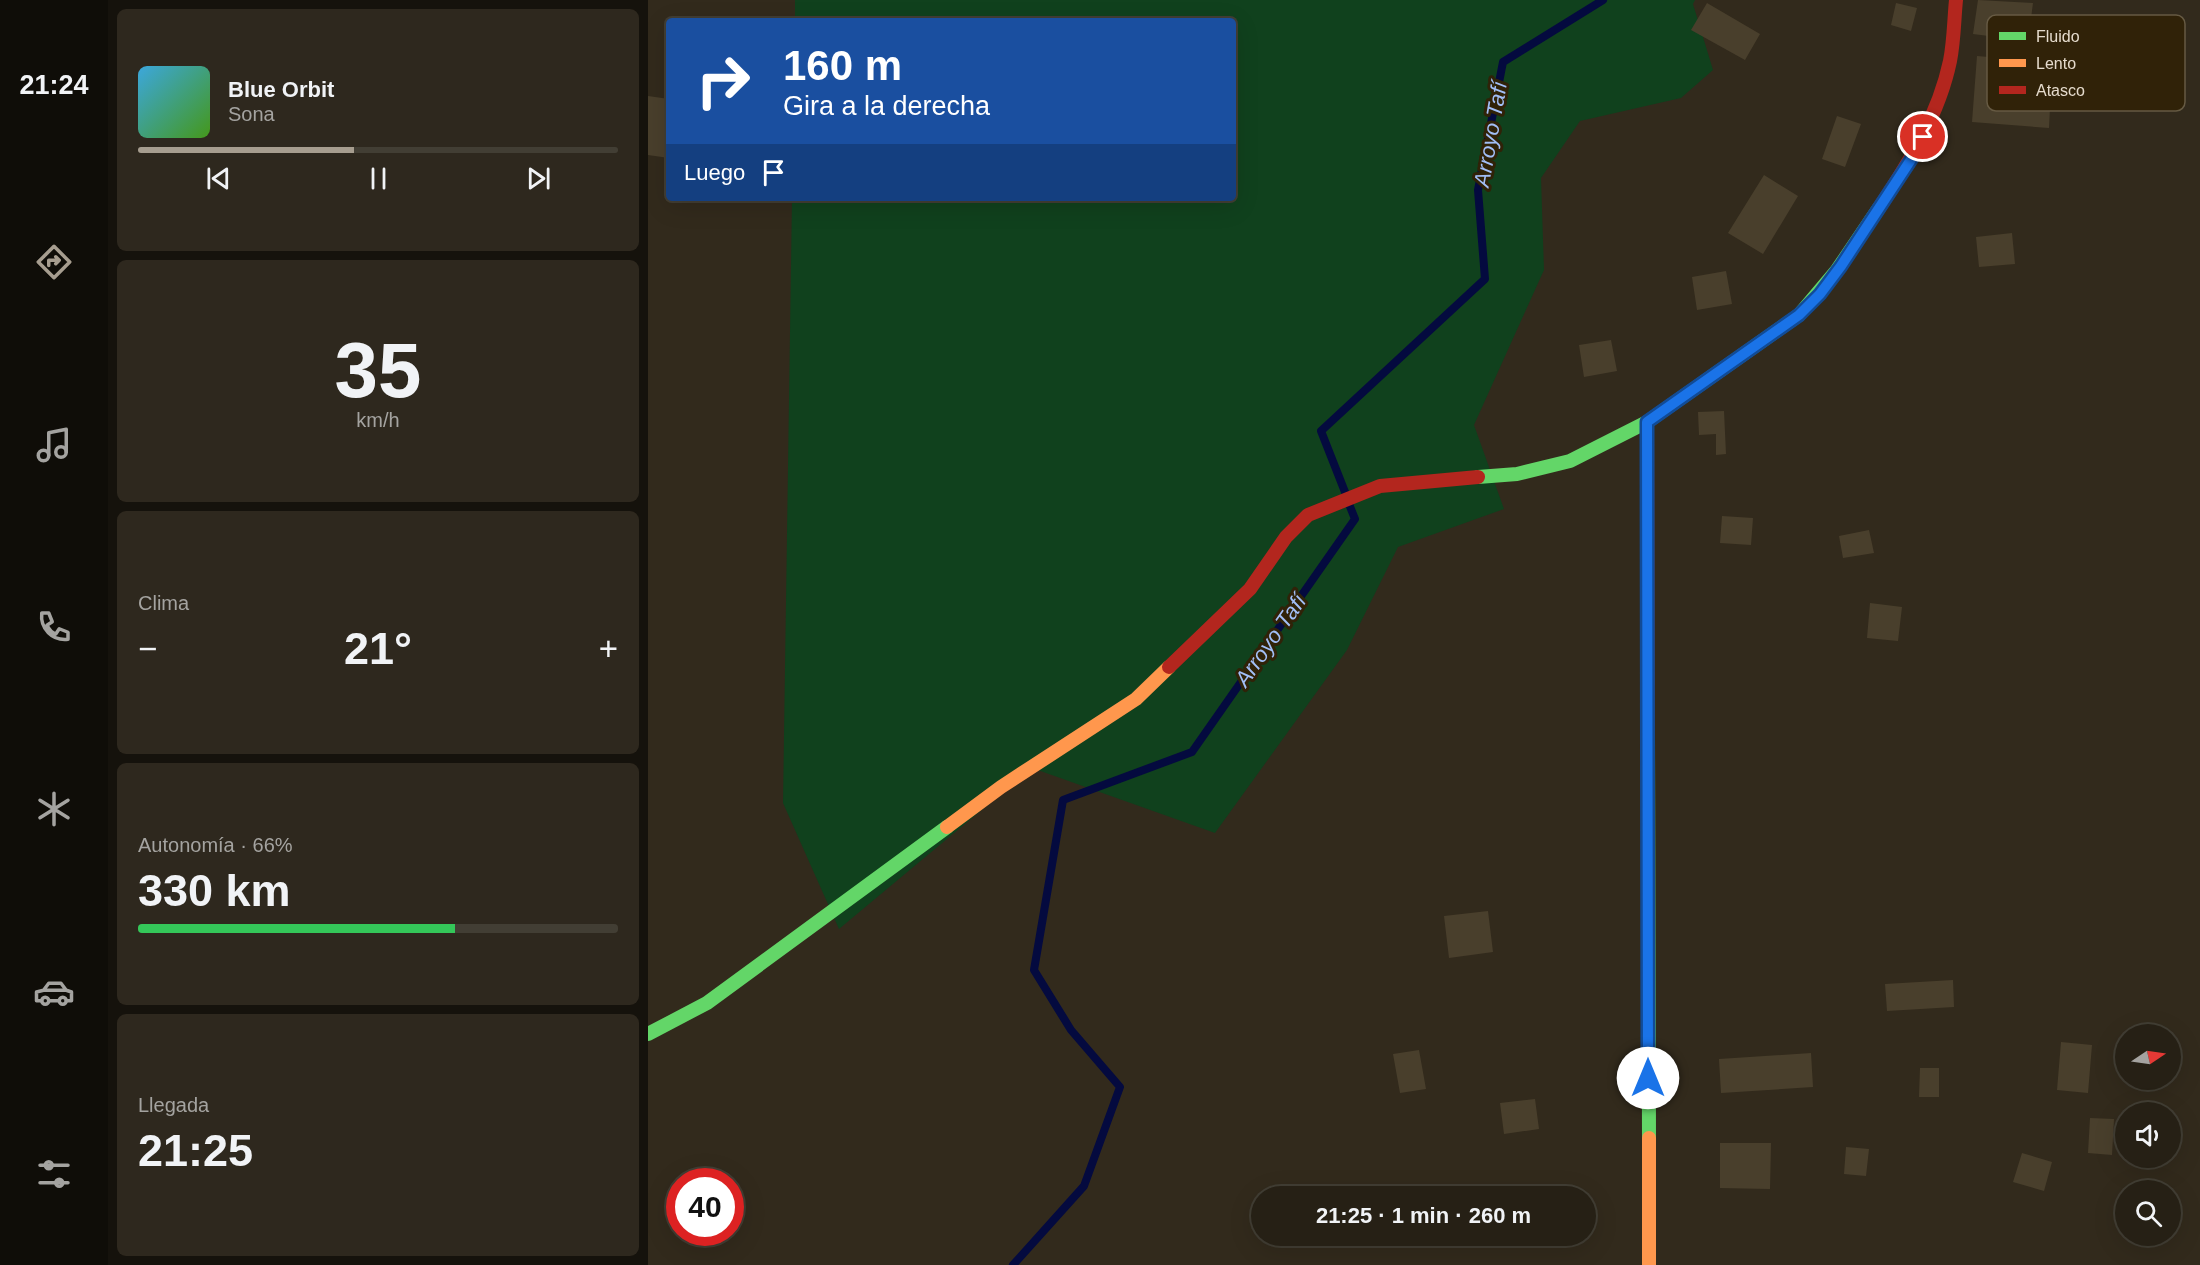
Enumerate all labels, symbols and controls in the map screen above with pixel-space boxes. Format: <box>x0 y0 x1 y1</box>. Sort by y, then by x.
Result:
legend <box>1987 15 2185 111</box>
text: Fluido <box>2036 28 2080 45</box>
icon: right <box>684 42 762 120</box>
text: 160 m <box>783 42 902 89</box>
text: Lento <box>2036 55 2076 72</box>
text: 21:24 <box>19 70 89 100</box>
text: Blue Orbit <box>228 77 334 102</box>
water label: Arroyo Tafí <box>1469 77 1512 191</box>
text: Atasco <box>2036 82 2085 99</box>
text: Gira a la derecha <box>783 91 990 121</box>
text: Sona <box>228 103 275 125</box>
pin <box>1897 111 1948 162</box>
icon: arrive <box>1906 120 1939 153</box>
icon: arrive <box>757 156 790 189</box>
text: Luego <box>684 160 745 185</box>
icon: previous <box>202 162 235 195</box>
icon: pause <box>362 162 395 195</box>
icon: next <box>522 162 555 195</box>
icon: directions <box>33 241 75 283</box>
text: 35 <box>335 326 421 414</box>
text: km/h <box>356 409 400 431</box>
icon: music <box>33 424 75 466</box>
water label: Arroyo Tafí <box>1228 588 1312 693</box>
text: Clima <box>138 592 189 614</box>
icon: phone <box>33 606 75 648</box>
text: 21° <box>344 623 412 674</box>
text: − <box>138 630 157 667</box>
text: + <box>599 630 618 667</box>
icon: climate <box>33 788 75 830</box>
text: Autonomía · 66% <box>138 834 293 856</box>
text: 330 km <box>138 865 291 916</box>
icon: car <box>33 971 75 1013</box>
north arrow <box>2115 1024 2181 1090</box>
map controls <box>2115 1024 2181 1246</box>
position arrow <box>1616 1046 1680 1110</box>
text: Llegada <box>138 1094 209 1116</box>
button: sound <box>2115 1102 2181 1168</box>
text: 21:25 <box>138 1125 253 1176</box>
icon: filters <box>33 1153 75 1195</box>
speed limit sign: 40 <box>666 1168 744 1246</box>
button: search <box>2115 1180 2181 1246</box>
text: 21:25 · 1 min · 260 m <box>1316 1203 1531 1228</box>

